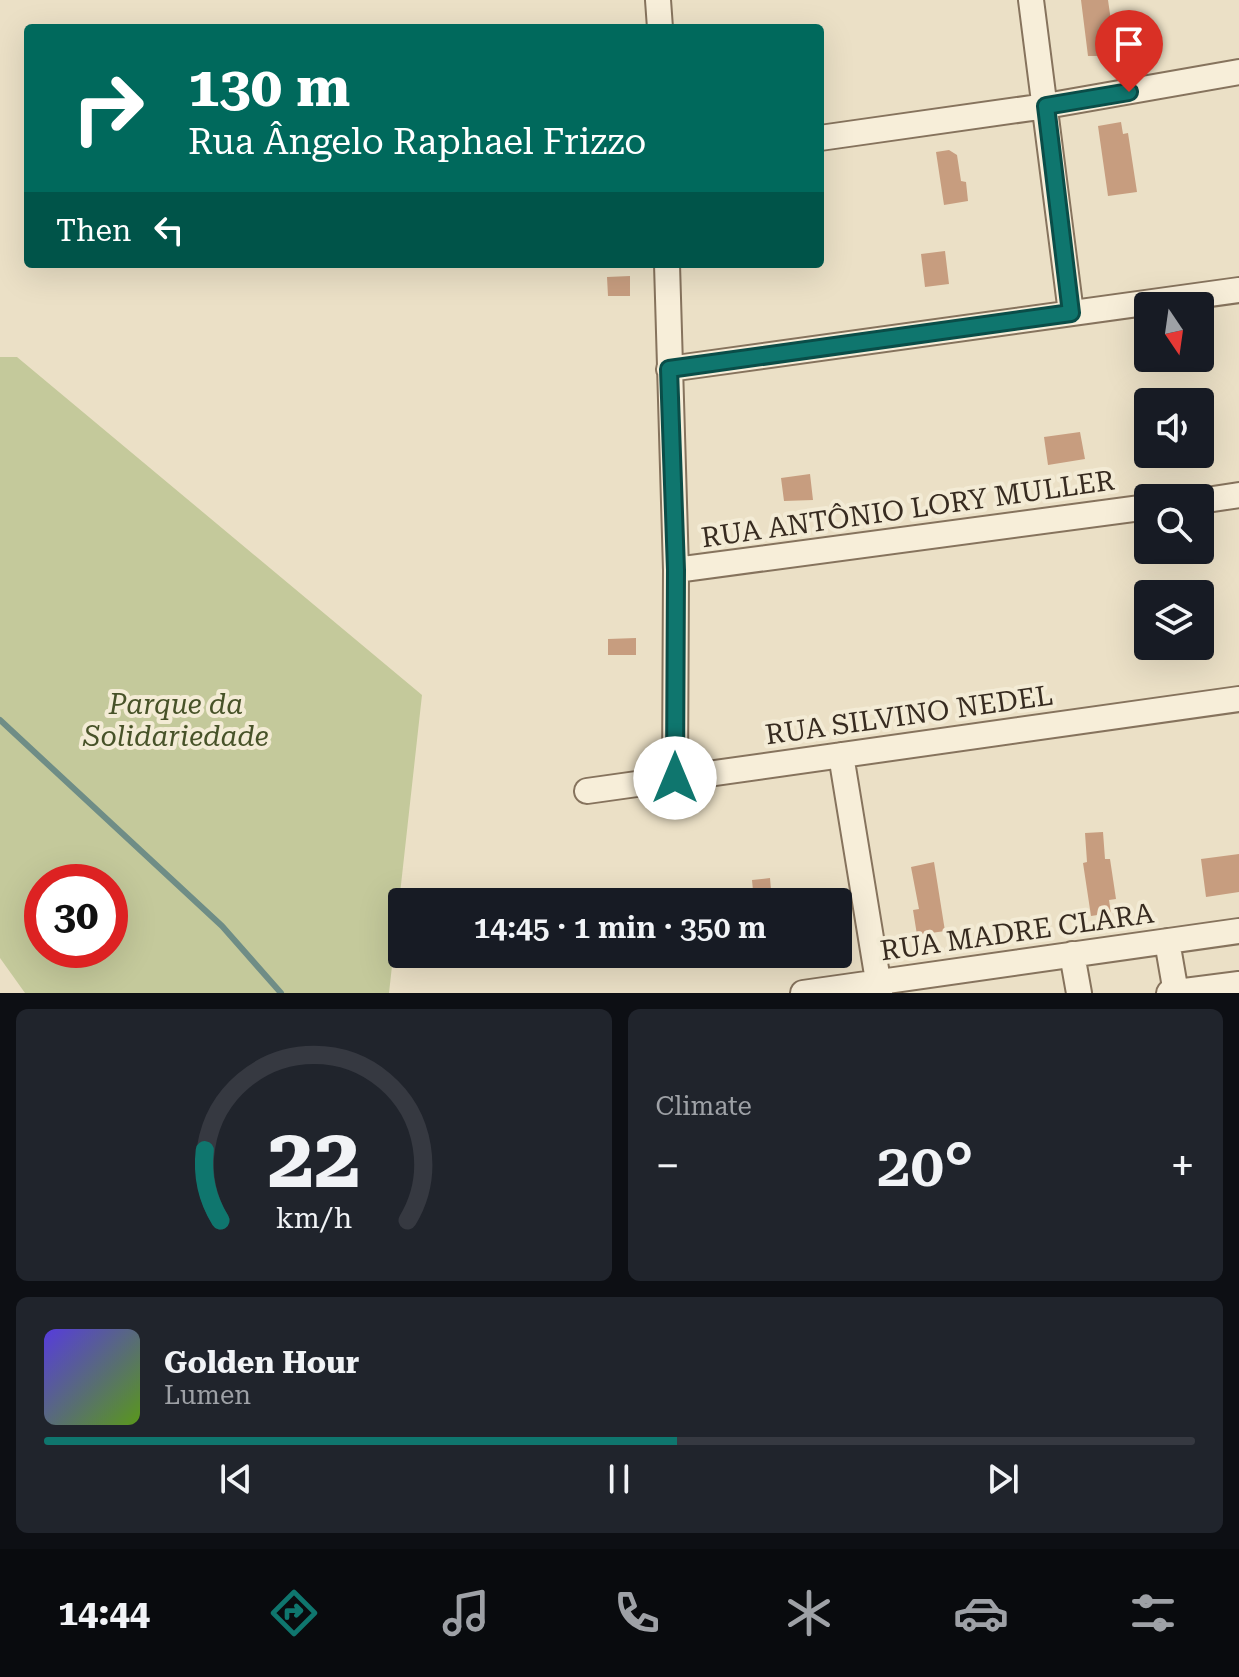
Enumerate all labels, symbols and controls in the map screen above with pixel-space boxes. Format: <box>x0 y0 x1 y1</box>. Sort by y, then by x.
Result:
pin <box>1095 10 1163 92</box>
icon: arrive <box>1107 22 1151 66</box>
text: 130 m <box>188 54 350 120</box>
icon: right <box>56 56 160 160</box>
text: Rua Ângelo Raphael Frizzo <box>188 121 646 163</box>
icon: left <box>147 208 191 252</box>
text: Then <box>56 213 131 248</box>
north arrow <box>1134 292 1214 372</box>
map controls <box>1134 292 1214 660</box>
button: sound <box>1134 388 1214 468</box>
street label: RUA ANTÔNIO LORY MULLER <box>699 463 1117 554</box>
button: search <box>1134 484 1214 564</box>
button: layers <box>1134 580 1214 660</box>
street label: RUA SILVINO NEDEL <box>763 678 1055 752</box>
park label: Parque da Solidariedade <box>82 688 269 753</box>
position arrow <box>633 736 717 820</box>
speed limit sign: 30 <box>24 864 128 968</box>
street label: RUA MADRE CLARA <box>878 896 1156 968</box>
text: 14:45 · 1 min · 350 m <box>474 910 766 945</box>
text: Climate <box>656 1091 752 1121</box>
text: 22 <box>267 1110 360 1207</box>
text: 20° <box>877 1130 974 1201</box>
text: − <box>656 1140 680 1192</box>
text: + <box>1170 1140 1195 1192</box>
text: km/h <box>275 1201 352 1235</box>
text: Golden Hour <box>164 1345 359 1380</box>
text: Lumen <box>164 1380 251 1410</box>
icon: previous <box>214 1457 258 1501</box>
icon: pause <box>597 1457 641 1501</box>
icon: next <box>981 1457 1025 1501</box>
icon: directions <box>266 1585 322 1641</box>
icon: music <box>438 1585 494 1641</box>
icon: phone <box>609 1585 665 1641</box>
icon: climate <box>781 1585 837 1641</box>
icon: car <box>953 1585 1009 1641</box>
icon: filters <box>1125 1585 1181 1641</box>
text: 14:44 <box>58 1592 150 1634</box>

